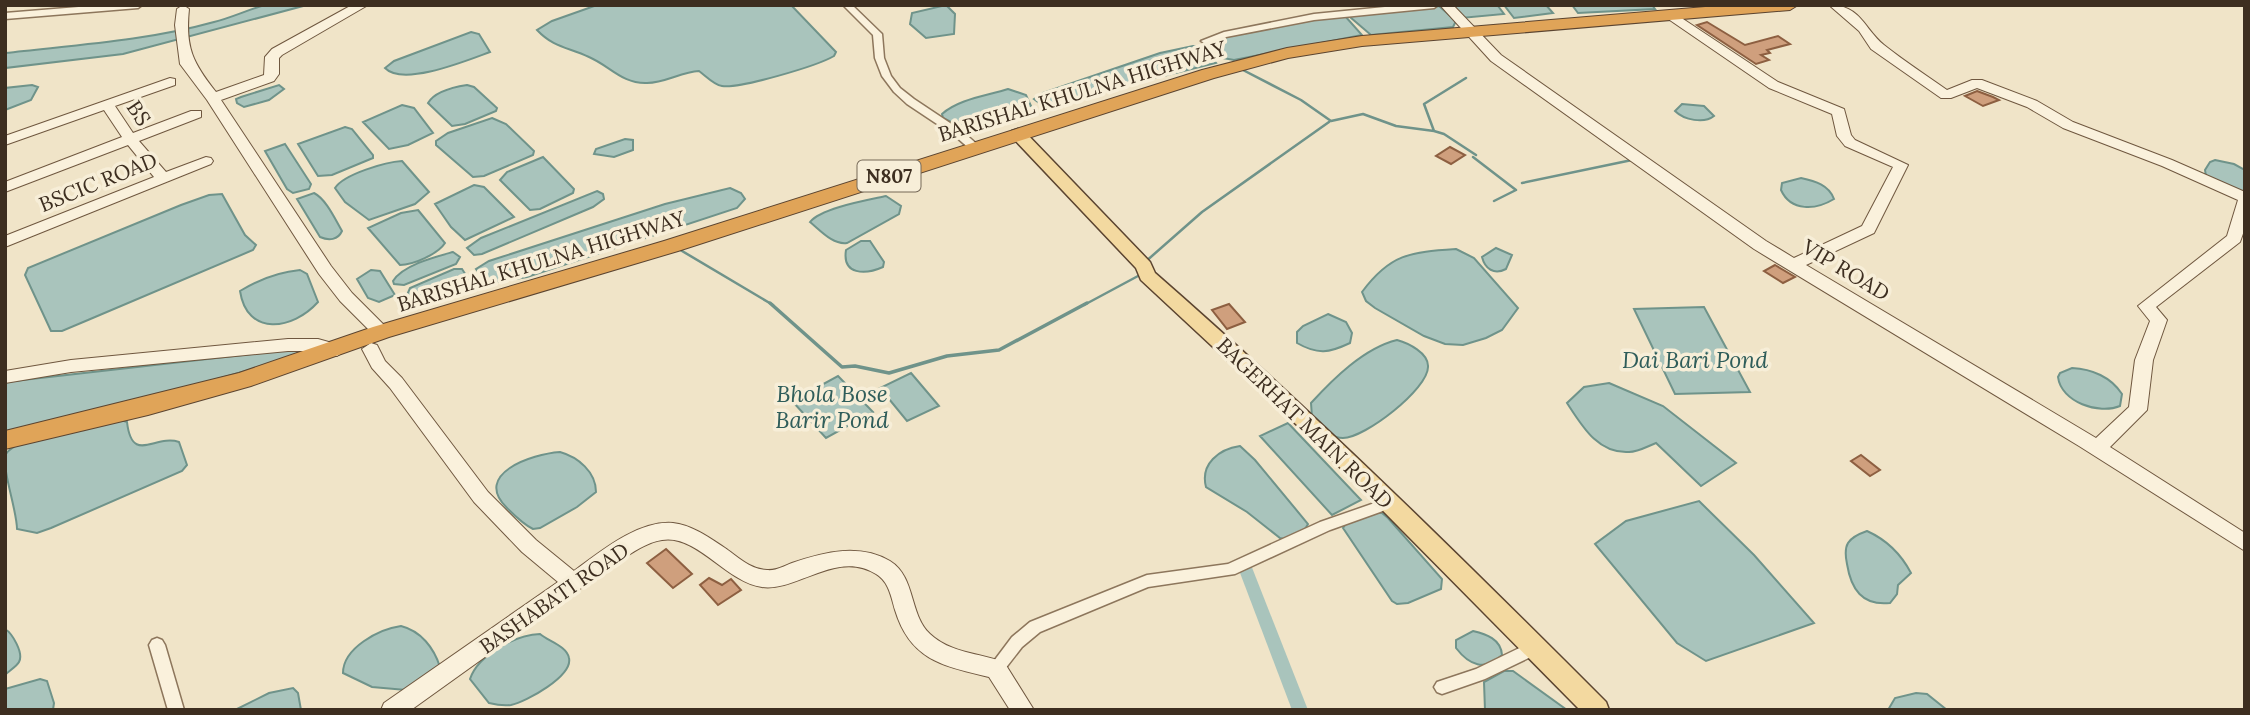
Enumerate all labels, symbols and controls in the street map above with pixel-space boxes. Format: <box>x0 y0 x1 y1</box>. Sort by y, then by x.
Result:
street label: BARISHAL KHULNA HIGHWAY <box>935 34 1230 148</box>
street label: BS <box>121 95 157 131</box>
street label: BSCIC ROAD <box>35 146 161 218</box>
road number: N807 <box>858 160 920 192</box>
street label: BARISHAL KHULNA HIGHWAY <box>394 204 689 318</box>
street label: VIP ROAD <box>1796 233 1895 307</box>
street label: BAGERHAT MAIN ROAD <box>1211 332 1399 514</box>
water label: Dai Bari Pond <box>1622 345 1768 374</box>
water label: Bhola Bose Barir Pond <box>775 379 889 434</box>
street label: BASHABATI ROAD <box>474 536 634 660</box>

